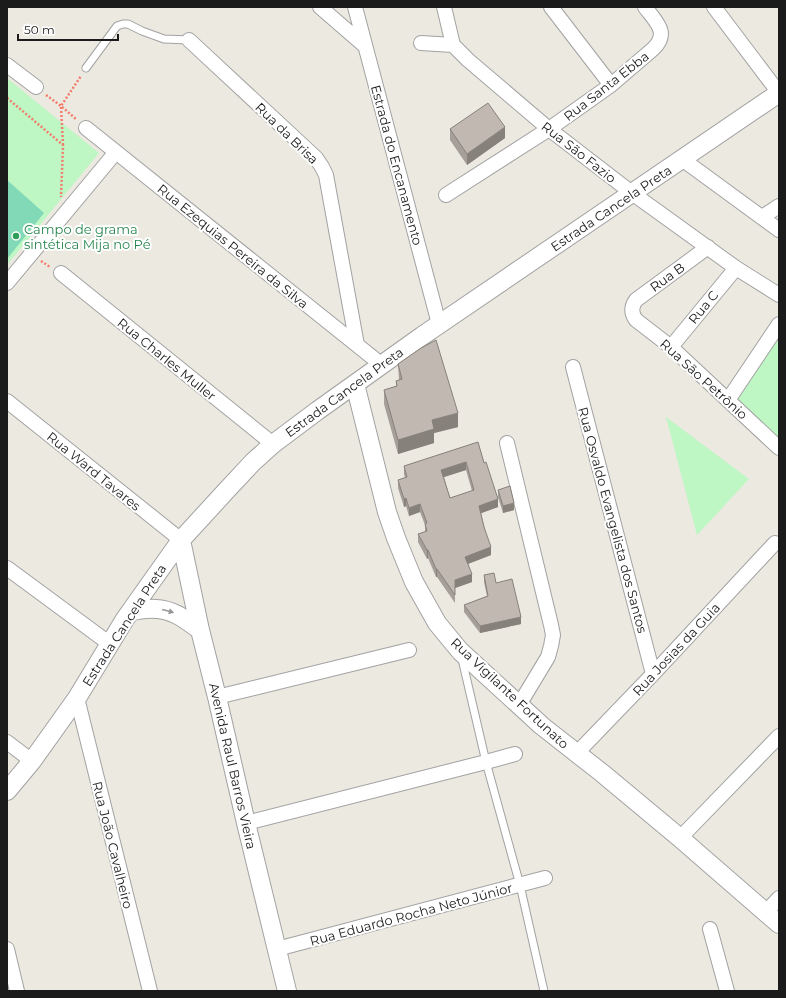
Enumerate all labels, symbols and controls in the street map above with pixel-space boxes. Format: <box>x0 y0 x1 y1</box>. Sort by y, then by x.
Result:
scale bar <box>18 16 118 42</box>
text: 50 m <box>24 22 55 37</box>
street label: Rua Santa Ebba <box>560 48 652 124</box>
street label: Estrada do Encanamento <box>368 83 426 247</box>
street label: Rua da Brisa <box>252 99 322 167</box>
street label: Rua São Fazio <box>538 118 620 186</box>
street label: Estrada Cancela Preta <box>548 162 674 254</box>
street label: Rua Ezequias Pereira da Silva <box>154 180 312 312</box>
place label: Campo de grama sintética Mija no Pé <box>24 221 151 252</box>
marker: Campo de grama sintética Mija no Pé <box>11 231 21 241</box>
street label: Rua B <box>647 259 688 295</box>
street label: Rua C <box>685 287 721 327</box>
street label: Rua Charles Muller <box>114 314 220 404</box>
street label: Rua São Petrônio <box>657 335 751 423</box>
street label: Estrada Cancela Preta <box>282 344 406 440</box>
street label: Rua Osvaldo Evangelista dos Santos <box>575 405 651 635</box>
street label: Rua Ward Tavares <box>44 428 144 514</box>
street label: Estrada Cancela Preta <box>79 561 169 689</box>
street label: Rua Josias da Guia <box>629 599 723 699</box>
one-way arrow <box>162 608 174 614</box>
street label: Rua Vigilante Fortunato <box>448 634 572 752</box>
street label: Avenida Raul Barros Vieira <box>206 681 260 851</box>
street label: Rua João Cavalheiro <box>89 780 137 910</box>
street label: Rua Eduardo Rocha Neto Júnior <box>308 879 514 949</box>

